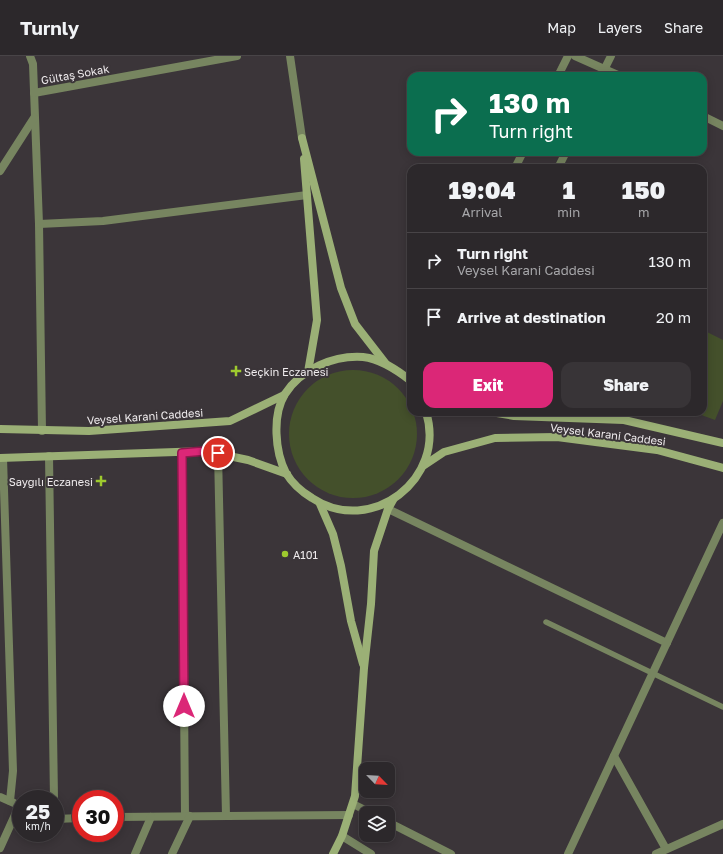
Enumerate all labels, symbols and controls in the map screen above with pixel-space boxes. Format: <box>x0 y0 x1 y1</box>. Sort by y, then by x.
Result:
text: Turnly <box>20 16 79 39</box>
text: Map <box>547 19 576 36</box>
text: Layers <box>598 19 642 36</box>
text: Share <box>664 19 703 36</box>
street label: Gültaş Sokak <box>40 62 110 86</box>
text: 130 m <box>489 86 570 119</box>
icon: right <box>423 88 475 140</box>
text: Turn right <box>489 120 573 142</box>
text: 19:04 <box>449 175 516 204</box>
text: 1 <box>562 175 575 204</box>
text: 150 <box>622 175 665 204</box>
text: Arrival <box>462 204 503 220</box>
text: min <box>557 204 580 220</box>
text: m <box>638 204 649 220</box>
text: Turn right <box>457 244 528 262</box>
icon: right <box>423 250 445 272</box>
text: 130 m <box>649 252 691 270</box>
text: Veysel Karani Caddesi <box>457 262 595 278</box>
icon: arrive <box>423 306 445 328</box>
text: Arrive at destination <box>457 308 606 326</box>
text: 20 m <box>656 308 691 326</box>
button: Exit <box>423 362 553 408</box>
button: Share <box>561 362 691 408</box>
place label: Seçkin Eczanesi <box>244 365 328 378</box>
marker: Seçkin Eczanesi <box>231 366 241 376</box>
street label: Veysel Karani Caddesi <box>86 405 204 427</box>
street label: Veysel Karani Caddesi <box>549 420 667 448</box>
pin <box>201 436 235 470</box>
icon: arrive <box>207 442 229 464</box>
place label: Saygılı Eczanesi <box>9 475 93 488</box>
marker: Saygılı Eczanesi <box>96 476 106 486</box>
place label: A101 <box>293 548 318 561</box>
marker: A101 <box>280 549 290 559</box>
position arrow <box>163 685 205 727</box>
north arrow <box>359 762 395 798</box>
map controls <box>359 762 395 842</box>
speed limit sign: 30 <box>72 790 124 842</box>
text: 25 <box>26 799 50 823</box>
button: layers <box>359 806 395 842</box>
text: km/h <box>25 820 51 832</box>

